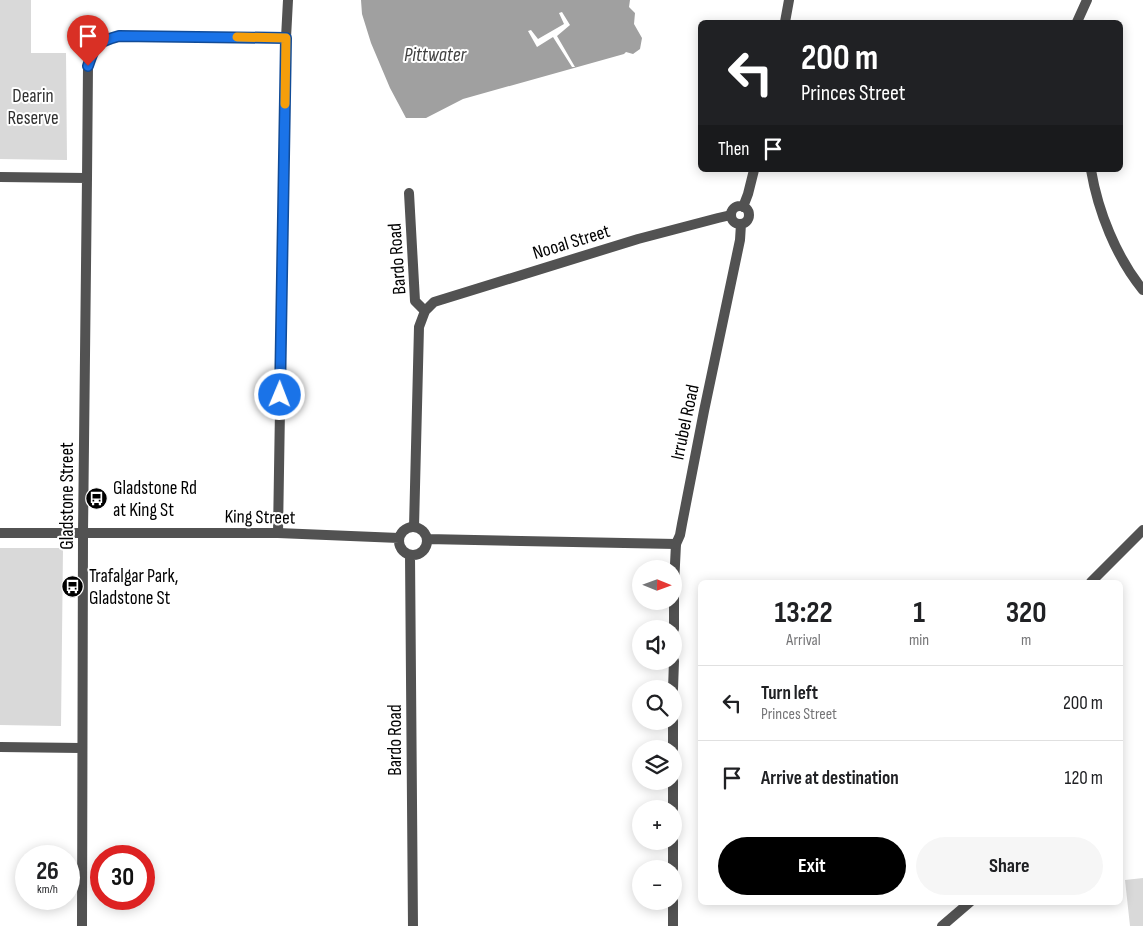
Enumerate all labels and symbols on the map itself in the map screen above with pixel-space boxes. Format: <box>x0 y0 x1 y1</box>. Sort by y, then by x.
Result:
pin <box>67 15 109 66</box>
water label: Pittwater <box>404 43 467 67</box>
park label: Dearin Reserve <box>7 85 59 130</box>
street label: Nooal Street <box>530 220 613 265</box>
street label: Bardo Road <box>384 222 411 295</box>
position arrow <box>253 368 305 420</box>
street label: Irrubel Road <box>666 383 705 462</box>
street label: Gladstone Street <box>56 442 79 550</box>
place label: Gladstone Rd at King St <box>113 477 197 522</box>
bus stop icon: Gladstone Rd at King St <box>85 486 109 510</box>
street label: King Street <box>224 505 296 530</box>
north arrow <box>632 560 682 610</box>
place label: Trafalgar Park, Gladstone St <box>89 565 178 610</box>
bus stop icon: Trafalgar Park, Gladstone St <box>61 574 85 598</box>
street label: Bardo Road <box>384 704 407 776</box>
speed limit sign: 30 <box>90 845 155 910</box>

